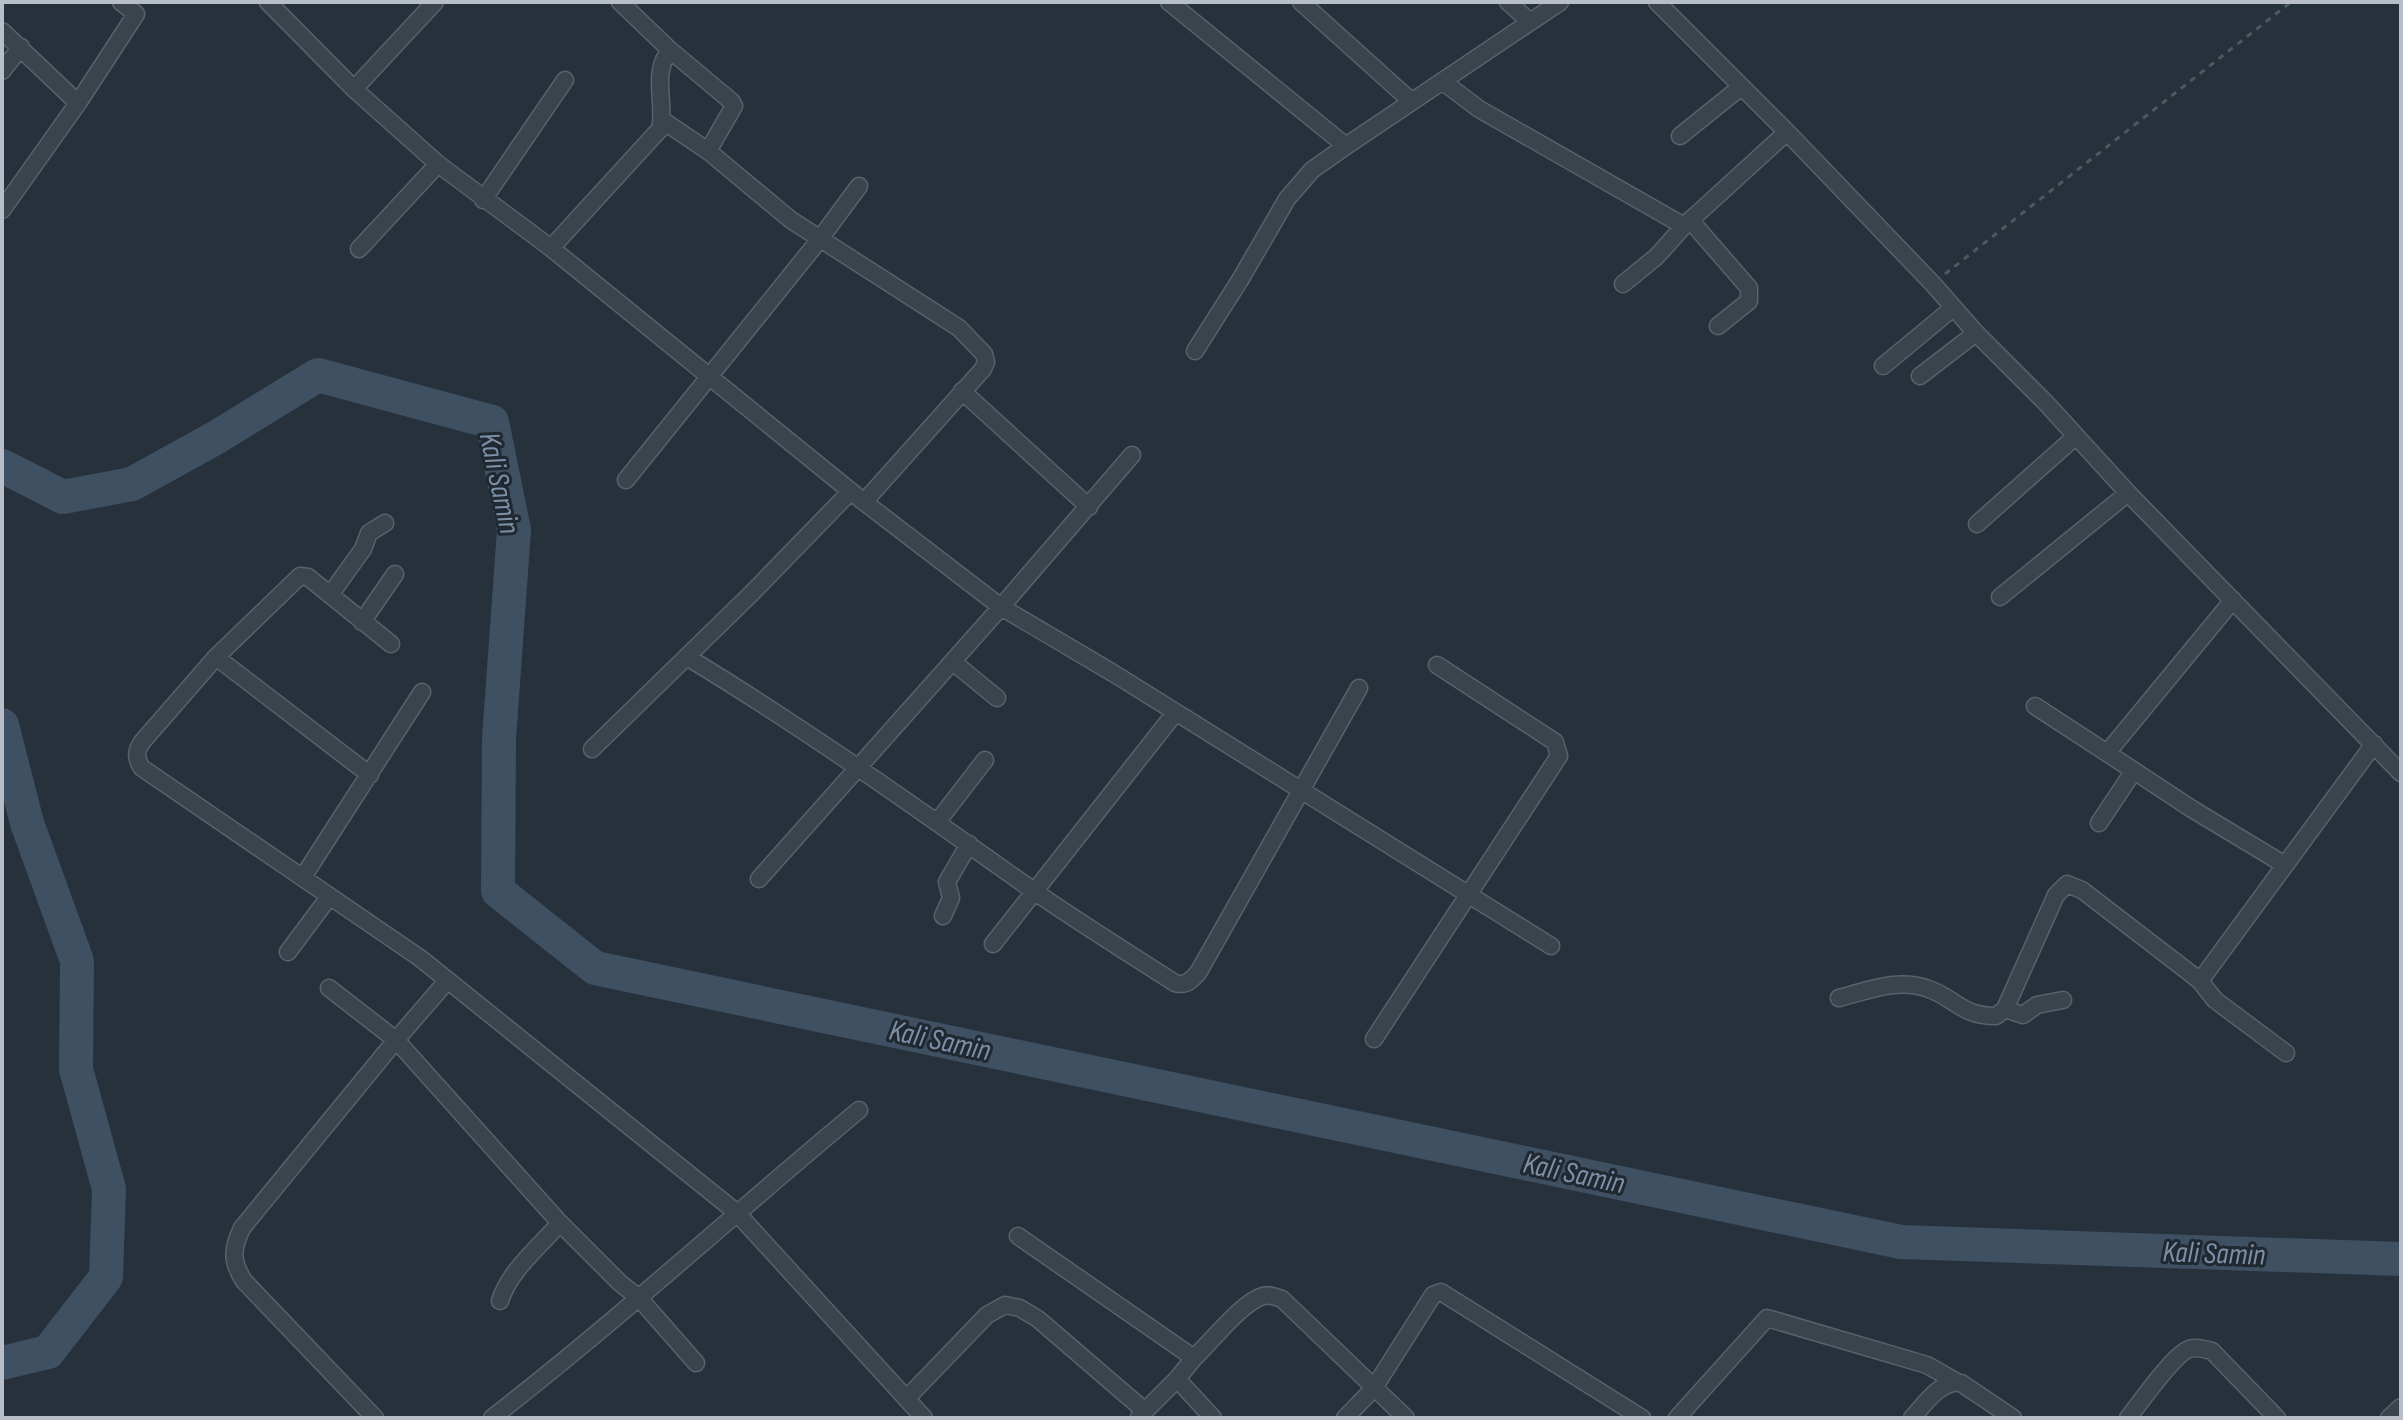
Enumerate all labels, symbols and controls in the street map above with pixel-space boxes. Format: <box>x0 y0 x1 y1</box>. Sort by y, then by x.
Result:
water label: Kali Samin <box>471 429 527 537</box>
water label: Kali Samin <box>886 1013 994 1069</box>
water label: Kali Samin <box>1520 1146 1628 1202</box>
water label: Kali Samin <box>2162 1234 2266 1274</box>

